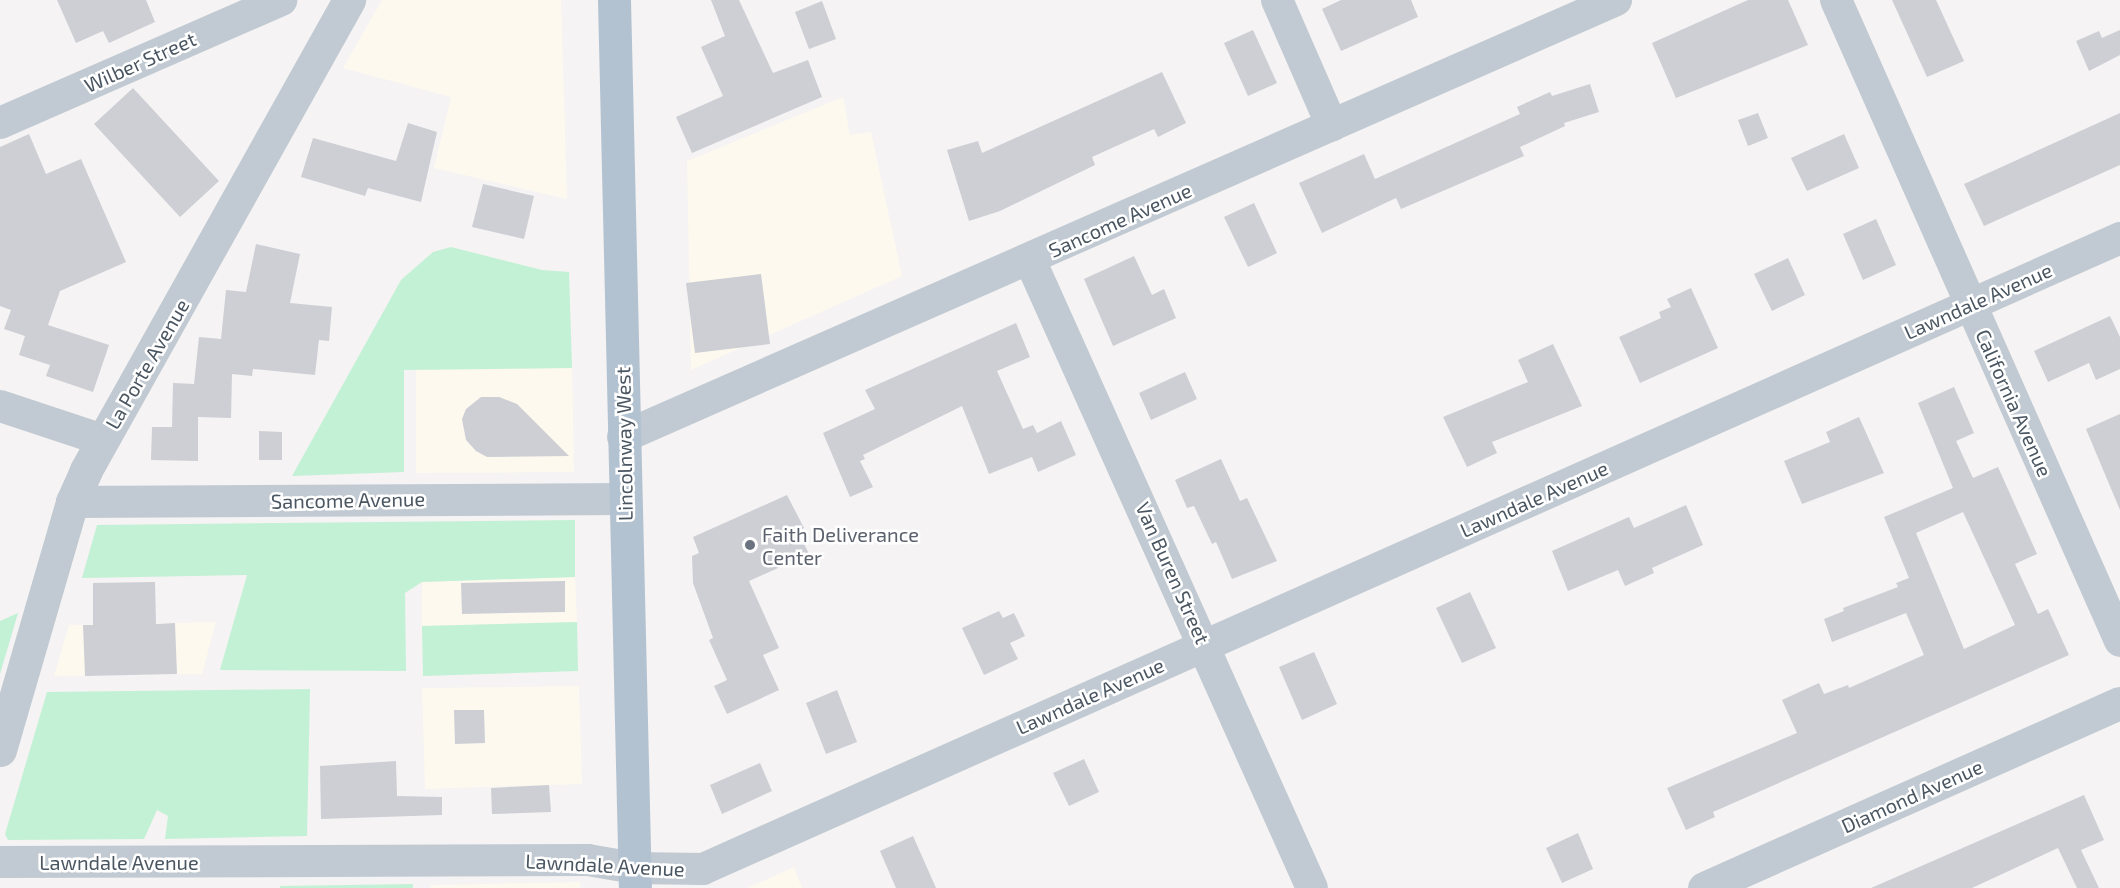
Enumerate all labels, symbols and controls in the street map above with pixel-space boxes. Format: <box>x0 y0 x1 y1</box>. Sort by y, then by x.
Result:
street label: Wilber Street <box>80 27 200 97</box>
street label: Sancome Avenue <box>1045 178 1195 262</box>
street label: Lawndale Avenue <box>1900 258 2056 344</box>
street label: La Porte Avenue <box>100 295 194 433</box>
street label: California Avenue <box>1971 325 2057 481</box>
street label: Lincolnway West <box>611 366 637 522</box>
street label: Lawndale Avenue <box>1456 456 1612 542</box>
street label: Sancome Avenue <box>271 487 425 513</box>
street label: Van Buren Street <box>1131 498 1215 648</box>
place label: Faith Deliverance Center <box>762 522 919 569</box>
marker: Faith Deliverance Center <box>743 538 757 552</box>
street label: Lawndale Avenue <box>1012 653 1168 739</box>
street label: Diamond Avenue <box>1837 754 1987 838</box>
street label: Lawndale Avenue <box>525 849 685 881</box>
street label: Lawndale Avenue <box>39 850 199 874</box>

